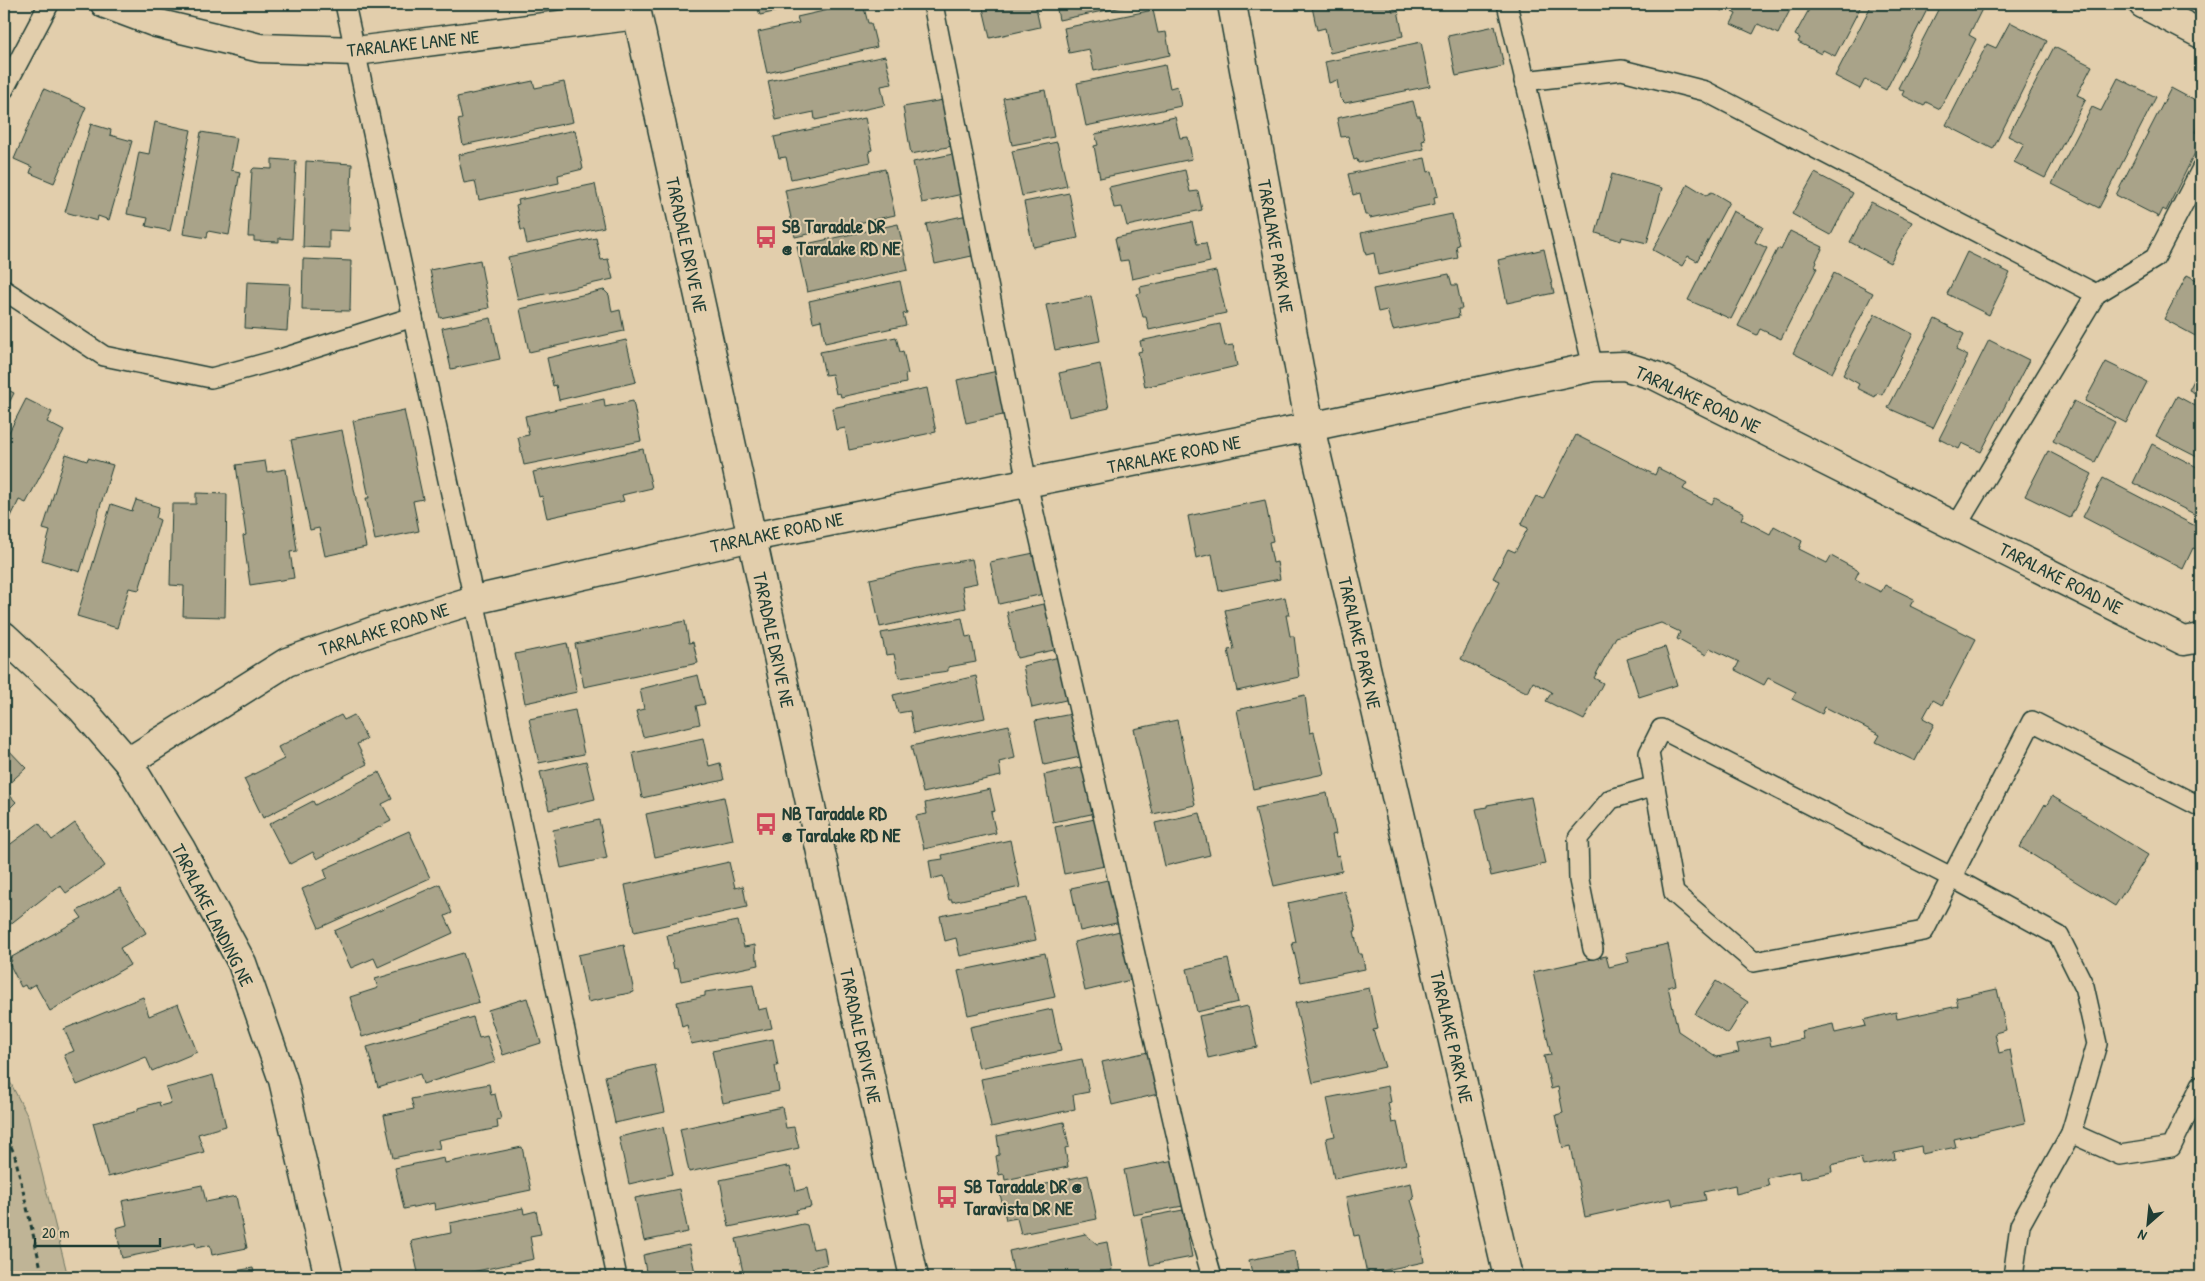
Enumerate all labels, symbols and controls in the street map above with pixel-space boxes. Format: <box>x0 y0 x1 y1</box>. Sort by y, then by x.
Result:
street label: TARALAKE LANE NE <box>346 23 481 63</box>
street label: TARADALE DRIVE NE <box>660 175 714 316</box>
street label: TARALAKE PARK NE <box>1251 177 1301 315</box>
place label: SB Taradale DR @ Taralake RD NE <box>782 213 901 261</box>
bus stop icon: SB Taradale DR @ Taralake RD NE <box>753 224 779 250</box>
street label: TARALAKE ROAD NE <box>1631 359 1765 440</box>
street label: TARALAKE ROAD NE <box>1105 428 1244 480</box>
street label: TARALAKE ROAD NE <box>708 505 847 559</box>
street label: TARALAKE ROAD NE <box>1995 536 2128 621</box>
street label: TARADALE DRIVE NE <box>747 570 801 711</box>
street label: TARALAKE PARK NE <box>1332 574 1388 712</box>
street label: TARALAKE ROAD NE <box>316 596 453 662</box>
place label: NB Taradale RD @ Taralake RD NE <box>782 800 901 848</box>
bus stop icon: NB Taradale RD @ Taralake RD NE <box>753 811 779 837</box>
street label: TARALAKE LANDING NE <box>166 839 261 991</box>
street label: TARADALE DRIVE NE <box>834 966 888 1107</box>
street label: TARALAKE PARK NE <box>1424 968 1480 1106</box>
place label: SB Taradale DR @ Taravista DR NE <box>963 1173 1082 1221</box>
bus stop icon: SB Taradale DR @ Taravista DR NE <box>934 1184 960 1210</box>
north arrow <box>2122 1198 2172 1248</box>
scale bar <box>35 1216 160 1248</box>
text: 20 m <box>42 1222 69 1243</box>
text: N <box>2134 1226 2150 1246</box>

